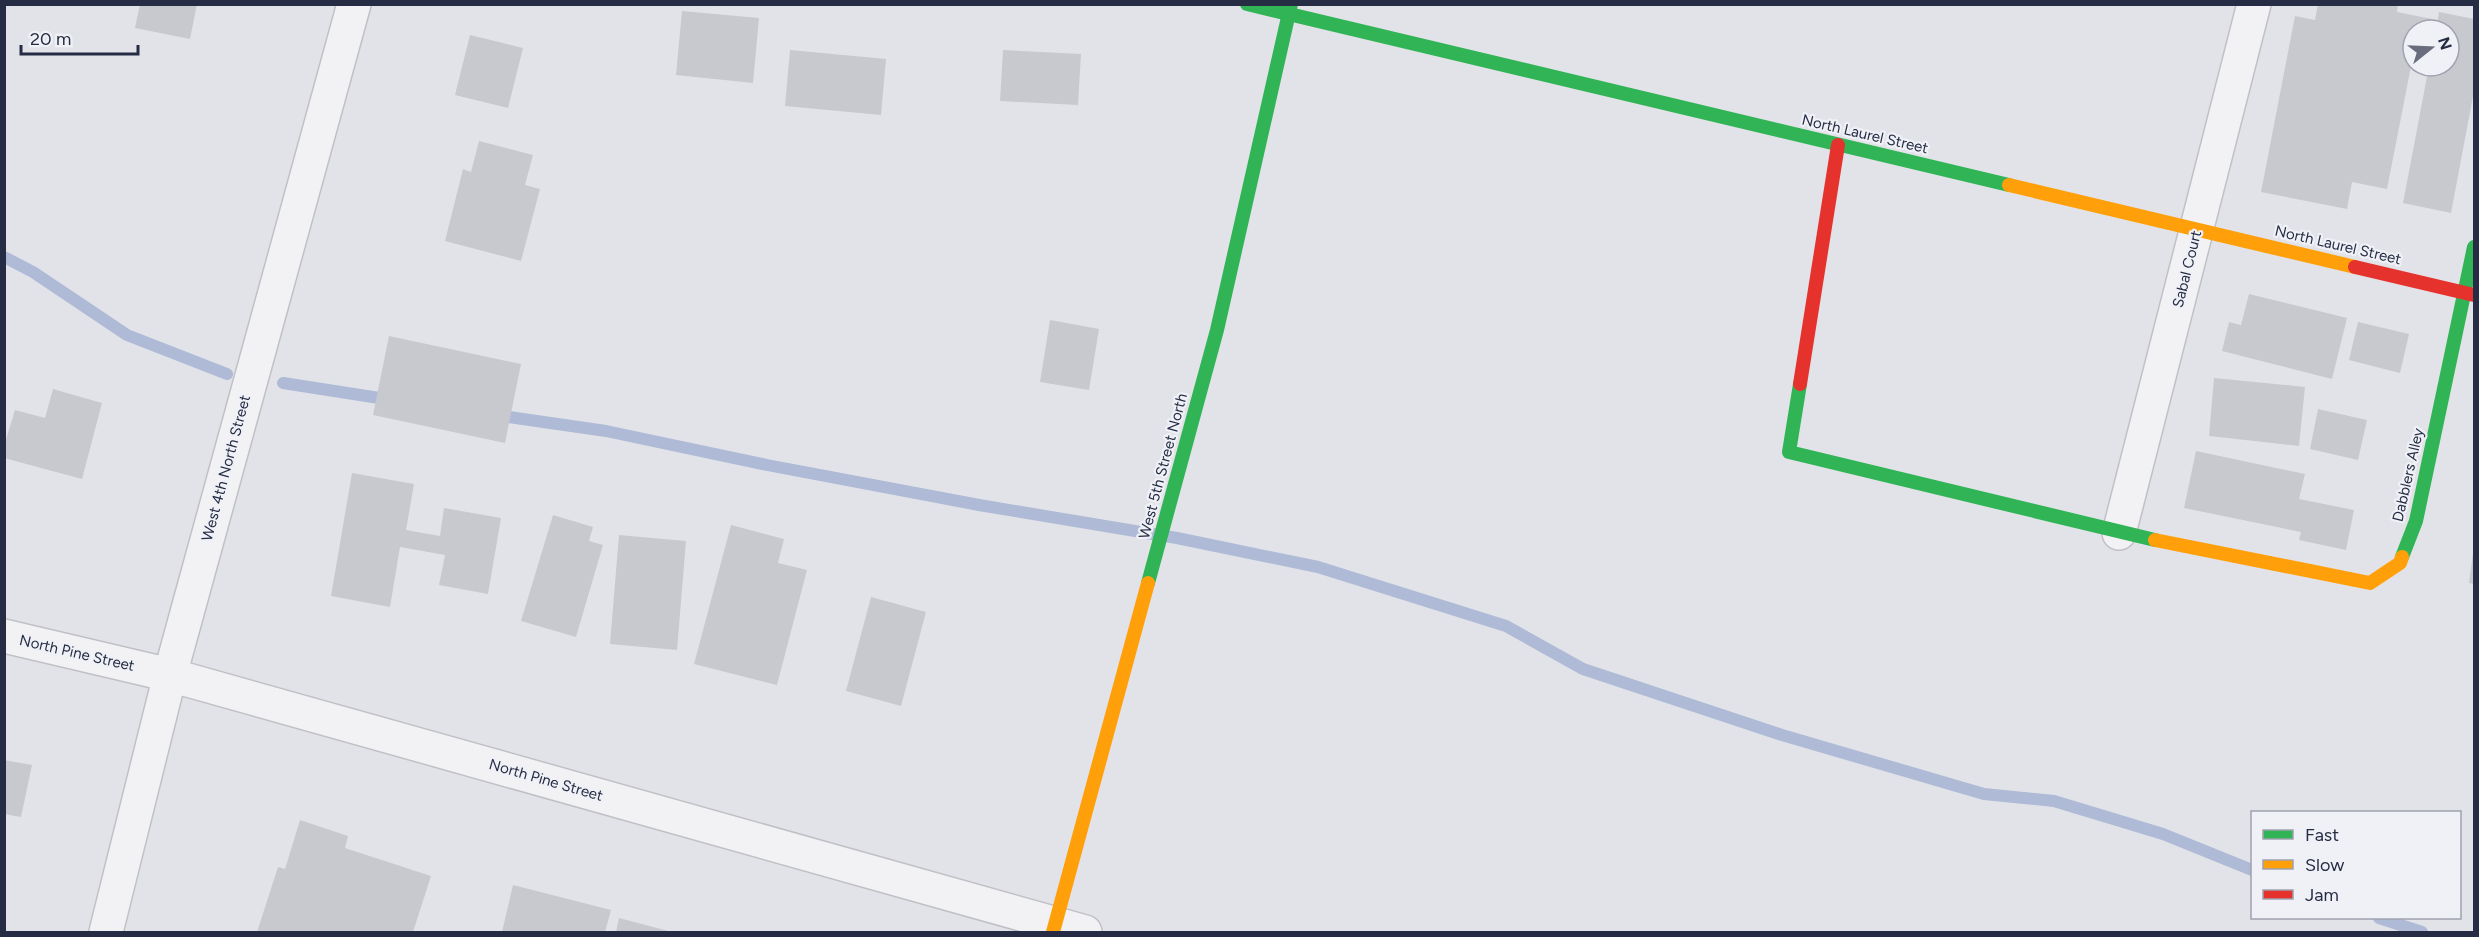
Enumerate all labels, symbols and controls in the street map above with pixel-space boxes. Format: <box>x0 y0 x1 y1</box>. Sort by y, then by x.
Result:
scale bar <box>21 18 138 56</box>
north arrow <box>2401 18 2461 78</box>
text: 20 m <box>30 28 71 50</box>
text: N <box>2434 35 2456 52</box>
street label: North Laurel Street <box>1800 111 1930 157</box>
street label: North Laurel Street <box>2273 222 2403 268</box>
street label: Sabal Court <box>2169 228 2205 309</box>
street label: West 5th Street North <box>1135 391 1191 541</box>
street label: West 4th North Street <box>198 393 254 543</box>
street label: Dabblers Alley <box>2388 426 2428 524</box>
street label: North Pine Street <box>18 631 137 675</box>
street label: North Pine Street <box>487 755 605 805</box>
legend <box>2251 811 2461 919</box>
text: Fast <box>2305 824 2339 846</box>
text: Slow <box>2305 854 2344 876</box>
text: Jam <box>2305 884 2339 906</box>

